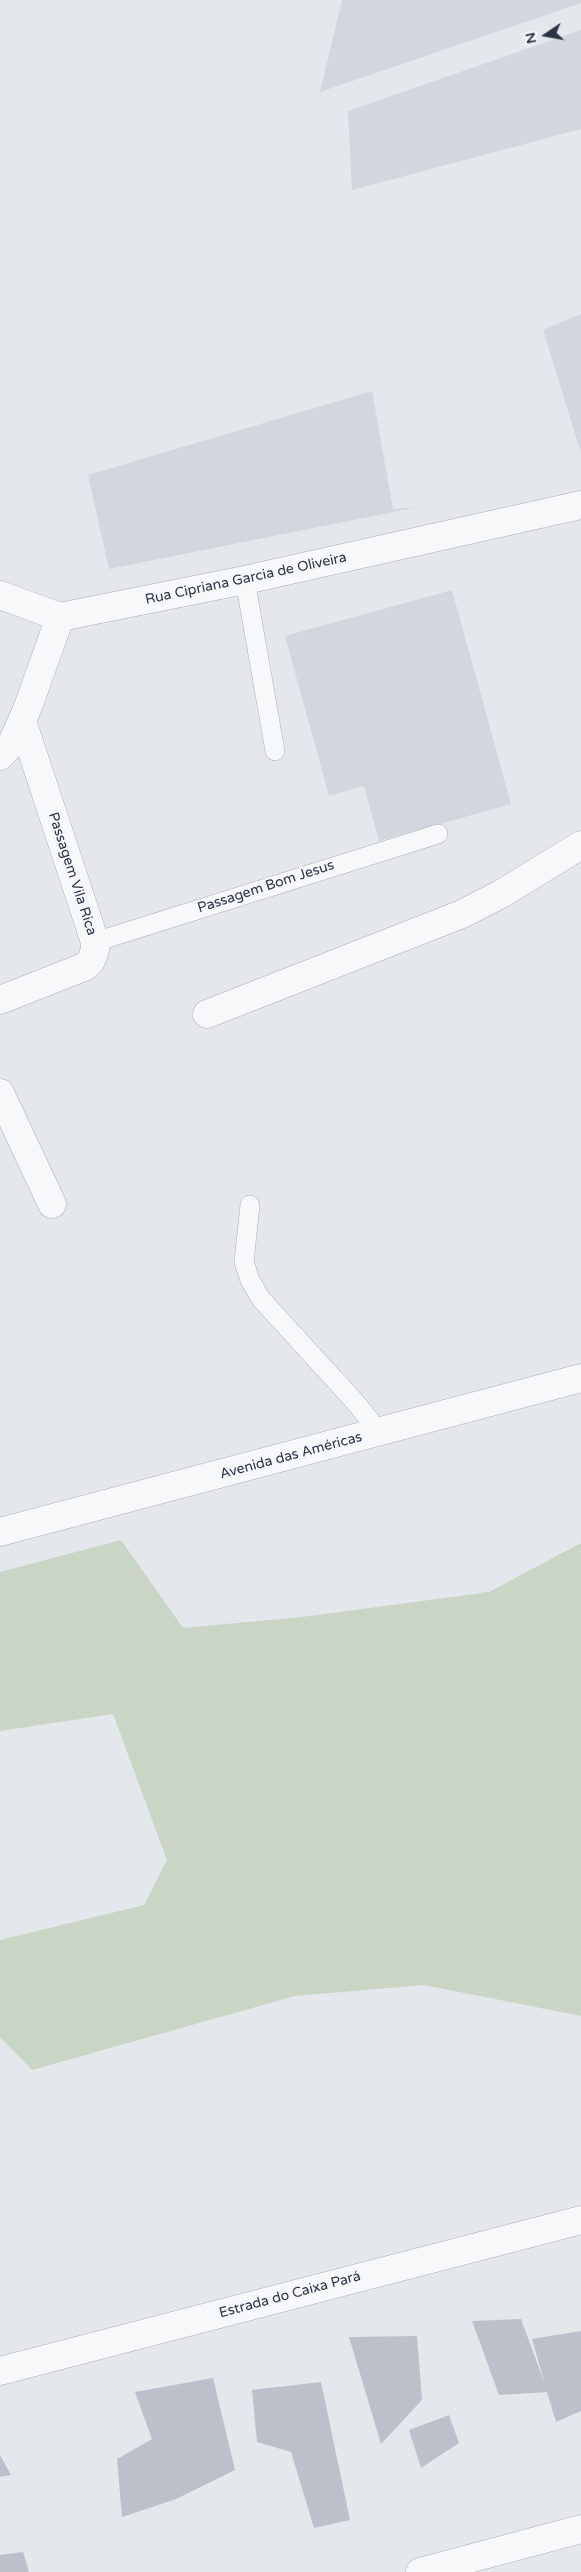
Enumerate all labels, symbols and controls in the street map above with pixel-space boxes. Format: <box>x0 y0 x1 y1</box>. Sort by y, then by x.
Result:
north arrow <box>521 10 571 60</box>
text: N <box>521 31 540 45</box>
street label: Rua Cipriana Garcia de Oliveira <box>144 549 348 609</box>
street label: Passagem Vila Rica <box>44 810 100 938</box>
street label: Passagem Bom Jesus <box>196 857 336 917</box>
street label: Avenida das Américas <box>218 1429 364 1483</box>
street label: Estrada do Caixa Pará <box>217 2268 363 2322</box>

